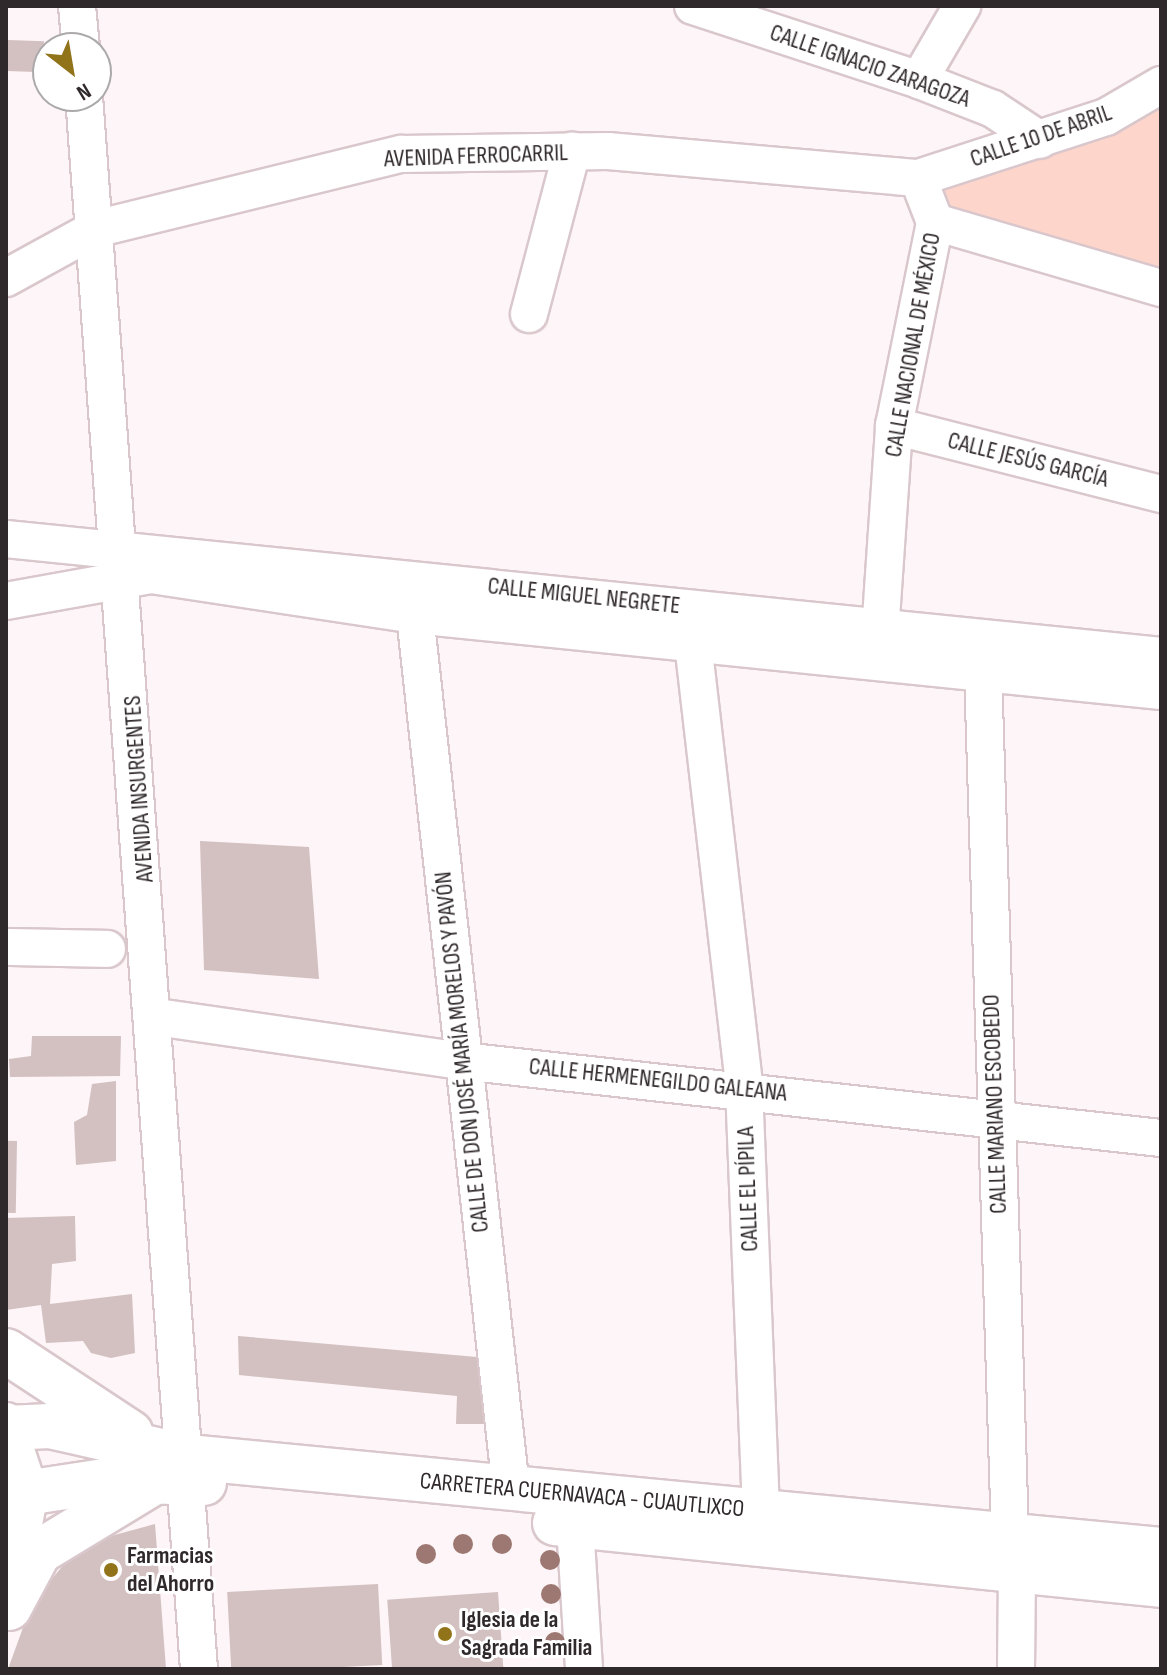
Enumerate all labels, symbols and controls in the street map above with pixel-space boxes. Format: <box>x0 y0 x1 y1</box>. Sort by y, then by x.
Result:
street label: CALLE IGNACIO ZARAGOZA <box>766 18 974 114</box>
north arrow <box>32 32 112 112</box>
text: N <box>72 77 96 106</box>
street label: CALLE 10 DE ABRIL <box>967 98 1115 174</box>
street label: AVENIDA FERROCARRIL <box>384 138 568 174</box>
street label: CALLE NACIONAL DE MÉXICO <box>879 231 947 459</box>
street label: CALLE JESÚS GARCÍA <box>945 426 1111 494</box>
street label: CALLE MIGUEL NEGRETE <box>486 572 682 620</box>
street label: AVENIDA INSURGENTES <box>118 695 160 883</box>
street label: CALLE DE DON JOSÉ MARÍA MORELOS Y PAVÓN <box>429 870 495 1234</box>
street label: CALLE MARIANO ESCOBEDO <box>977 994 1013 1214</box>
street label: CALLE HERMENEGILDO GALEANA <box>528 1052 788 1108</box>
street label: CALLE EL PÍPILA <box>731 1126 765 1252</box>
street label: CARRETERA CUERNAVACA - CUAUTLIXCO <box>419 1466 745 1524</box>
place label: Farmacias del Ahorro <box>127 1542 214 1598</box>
marker: Farmacias del Ahorro <box>102 1561 120 1579</box>
place label: Iglesia de la Sagrada Familia <box>461 1606 592 1662</box>
marker: Iglesia de la Sagrada Familia <box>436 1625 454 1643</box>

